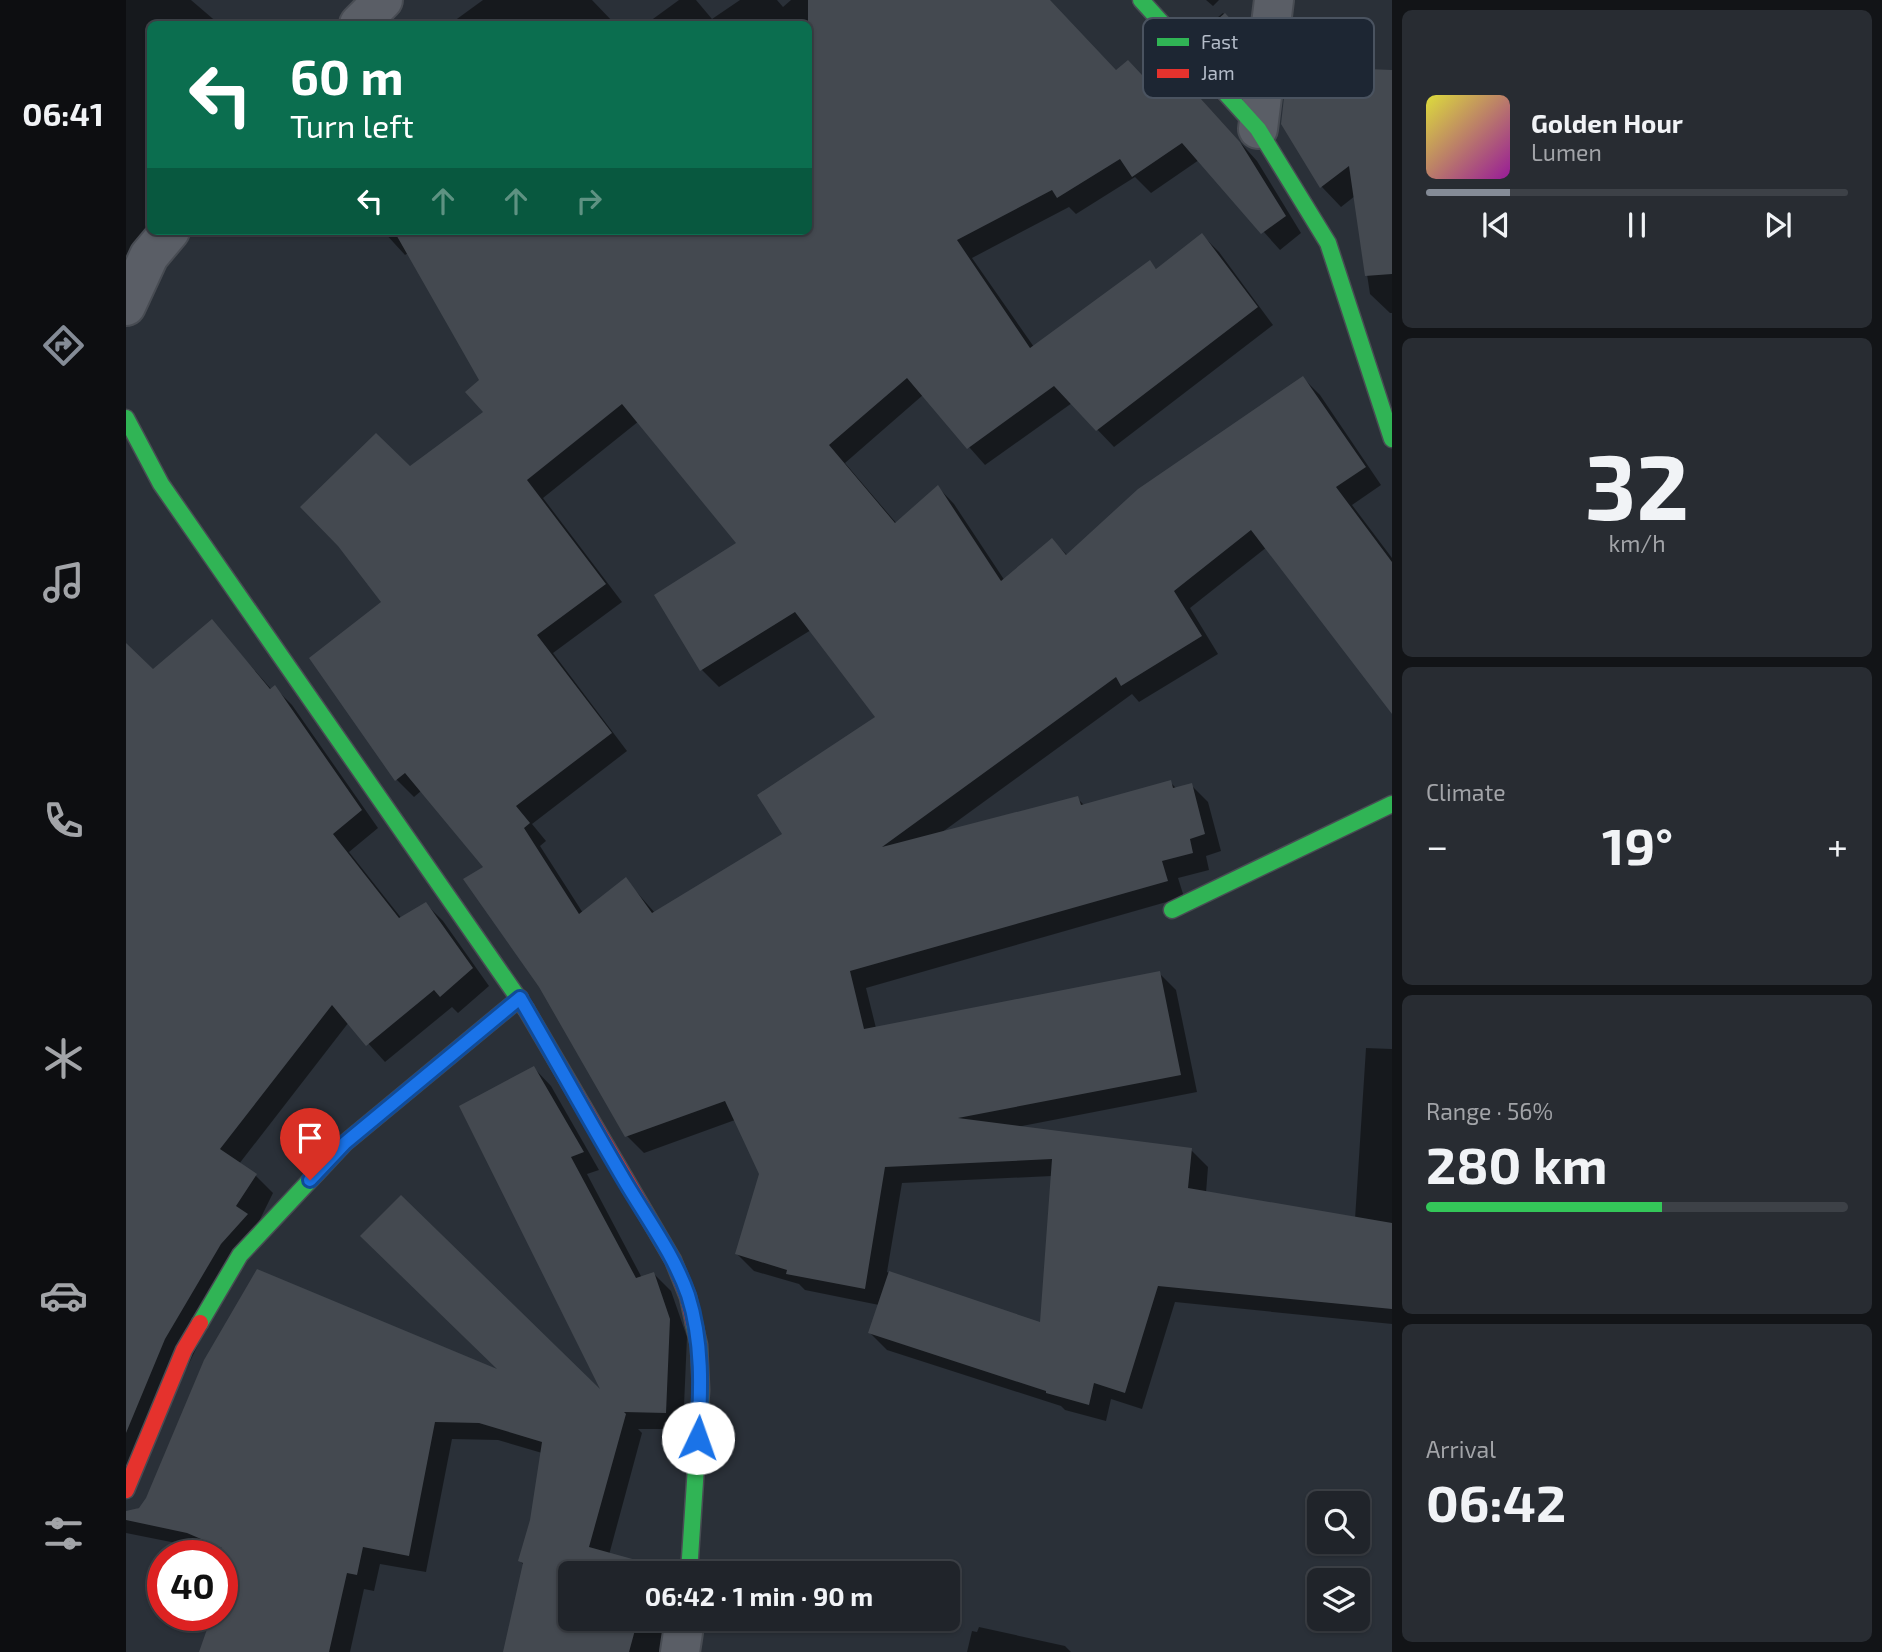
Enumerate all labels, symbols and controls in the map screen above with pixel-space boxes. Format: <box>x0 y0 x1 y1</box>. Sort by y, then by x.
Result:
legend <box>1143 18 1374 98</box>
text: Fast <box>1201 30 1238 53</box>
text: 60 m <box>290 46 404 105</box>
icon: left <box>175 49 266 140</box>
text: Jam <box>1201 61 1235 84</box>
text: 06:41 <box>22 94 104 132</box>
text: Turn left <box>290 106 414 144</box>
text: Golden Hour <box>1531 107 1683 138</box>
text: Lumen <box>1531 138 1602 166</box>
icon: left <box>351 182 389 220</box>
icon: ahead <box>424 182 462 220</box>
icon: ahead <box>497 182 535 220</box>
icon: right <box>570 182 608 220</box>
icon: previous <box>1477 206 1515 244</box>
icon: pause <box>1618 206 1656 244</box>
icon: next <box>1759 206 1797 244</box>
icon: directions <box>39 321 88 370</box>
text: 32 <box>1585 429 1689 538</box>
text: km/h <box>1608 529 1666 557</box>
icon: music <box>39 558 88 607</box>
text: Climate <box>1426 778 1506 806</box>
icon: phone <box>39 796 88 845</box>
text: 19° <box>1602 813 1673 875</box>
text: − <box>1426 822 1448 868</box>
text: + <box>1827 822 1848 868</box>
icon: climate <box>39 1034 88 1083</box>
text: Range · 56% <box>1426 1097 1553 1125</box>
pin <box>280 1108 340 1180</box>
icon: arrive <box>291 1119 329 1157</box>
text: 280 km <box>1426 1132 1608 1194</box>
icon: car <box>39 1271 88 1320</box>
position arrow <box>661 1401 735 1475</box>
text: Arrival <box>1426 1435 1496 1463</box>
text: 06:42 <box>1426 1470 1566 1532</box>
map controls <box>1307 1491 1370 1631</box>
button: search <box>1307 1491 1370 1554</box>
icon: filters <box>39 1509 88 1558</box>
speed limit sign: 40 <box>147 1540 238 1631</box>
button: layers <box>1307 1568 1370 1631</box>
text: 06:42 · 1 min · 90 m <box>645 1580 873 1611</box>

